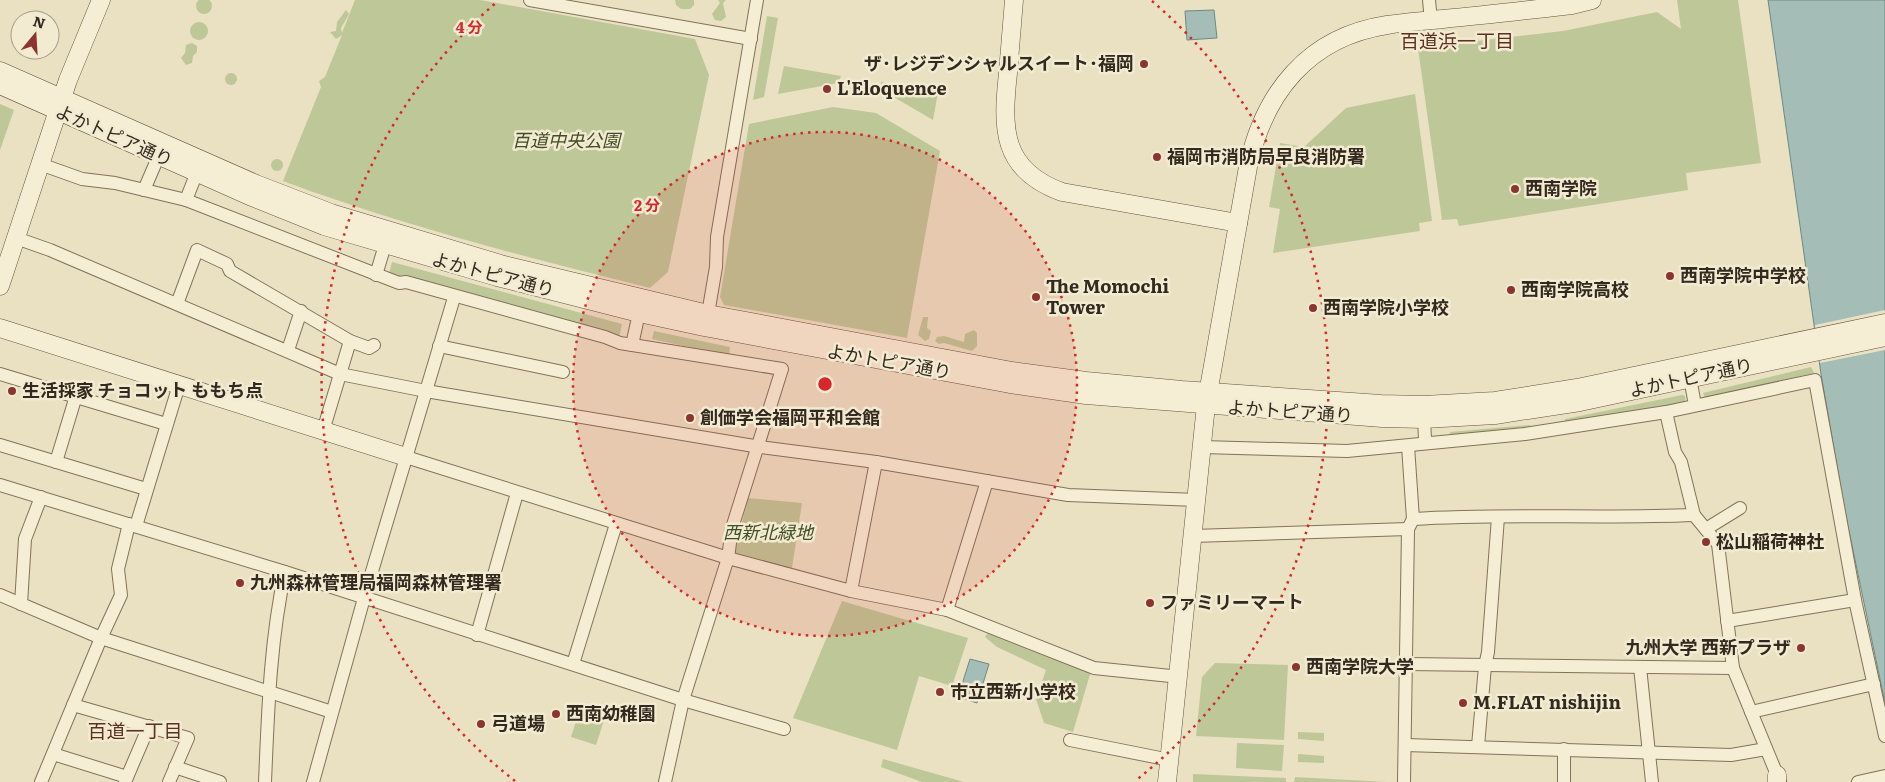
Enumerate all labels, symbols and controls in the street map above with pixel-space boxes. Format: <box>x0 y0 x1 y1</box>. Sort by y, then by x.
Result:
north arrow <box>10 10 60 60</box>
text: N <box>31 10 48 33</box>
text: 4 分 <box>455 15 483 38</box>
district label: 百道浜一丁目 <box>1400 26 1514 54</box>
place label: ザ･レジデンシャルスイート･福岡 <box>864 49 1134 76</box>
marker: ザ･レジデンシャルスイート･福岡 <box>1138 58 1150 70</box>
place label: L'Eloquence <box>837 74 947 101</box>
marker: L'Eloquence <box>821 83 833 95</box>
street label: よかトピア通り <box>52 97 178 173</box>
park label: 百道中央公園 <box>512 126 623 153</box>
place label: 福岡市消防局早良消防署 <box>1167 142 1365 169</box>
marker: 福岡市消防局早良消防署 <box>1151 151 1163 163</box>
place label: 西南学院 <box>1525 174 1597 201</box>
marker: 西南学院 <box>1509 183 1521 195</box>
text: 2 分 <box>634 193 660 216</box>
street label: よかトピア通り <box>429 244 558 303</box>
place label: 西南学院中学校 <box>1680 261 1806 288</box>
marker: 西南学院中学校 <box>1664 270 1676 282</box>
place label: The Momochi Tower <box>1046 272 1170 320</box>
place label: 西南学院高校 <box>1521 275 1629 302</box>
marker: 西南学院高校 <box>1505 284 1517 296</box>
marker: The Momochi Tower <box>1030 291 1042 303</box>
place label: 西南学院小学校 <box>1323 293 1449 320</box>
marker: 西南学院小学校 <box>1307 302 1319 314</box>
street label: よかトピア通り <box>825 336 954 385</box>
street label: よかトピア通り <box>1626 350 1755 403</box>
centre of rings <box>816 375 834 393</box>
place label: 生活採家 チョコット ももち点 <box>22 376 263 403</box>
marker: 生活採家 チョコット ももち点 <box>6 385 18 397</box>
street label: よかトピア通り <box>1226 393 1354 428</box>
place label: 創価学会福岡平和会館 <box>700 403 880 430</box>
marker: 創価学会福岡平和会館 <box>684 412 696 424</box>
park label: 西新北緑地 <box>723 518 815 545</box>
place label: 松山稲荷神社 <box>1716 527 1824 554</box>
marker: 松山稲荷神社 <box>1700 536 1712 548</box>
place label: 九州森林管理局福岡森林管理署 <box>250 568 502 595</box>
marker: 九州森林管理局福岡森林管理署 <box>234 577 246 589</box>
place label: ファミリーマート <box>1160 588 1304 615</box>
marker: ファミリーマート <box>1144 597 1156 609</box>
place label: 九州大学 西新プラザ <box>1625 633 1791 660</box>
marker: 九州大学 西新プラザ <box>1795 642 1807 654</box>
place label: 西南学院大学 <box>1306 652 1414 679</box>
marker: 西南学院大学 <box>1290 661 1302 673</box>
place label: 市立西新小学校 <box>950 677 1076 704</box>
marker: 市立西新小学校 <box>934 686 946 698</box>
place label: M.FLAT nishijin <box>1473 688 1621 715</box>
marker: M.FLAT nishijin <box>1457 697 1469 709</box>
place label: 西南幼稚園 <box>566 699 656 726</box>
marker: 西南幼稚園 <box>550 708 562 720</box>
place label: 弓道場 <box>491 709 545 736</box>
district label: 百道一丁目 <box>87 716 183 744</box>
marker: 弓道場 <box>475 718 487 730</box>

